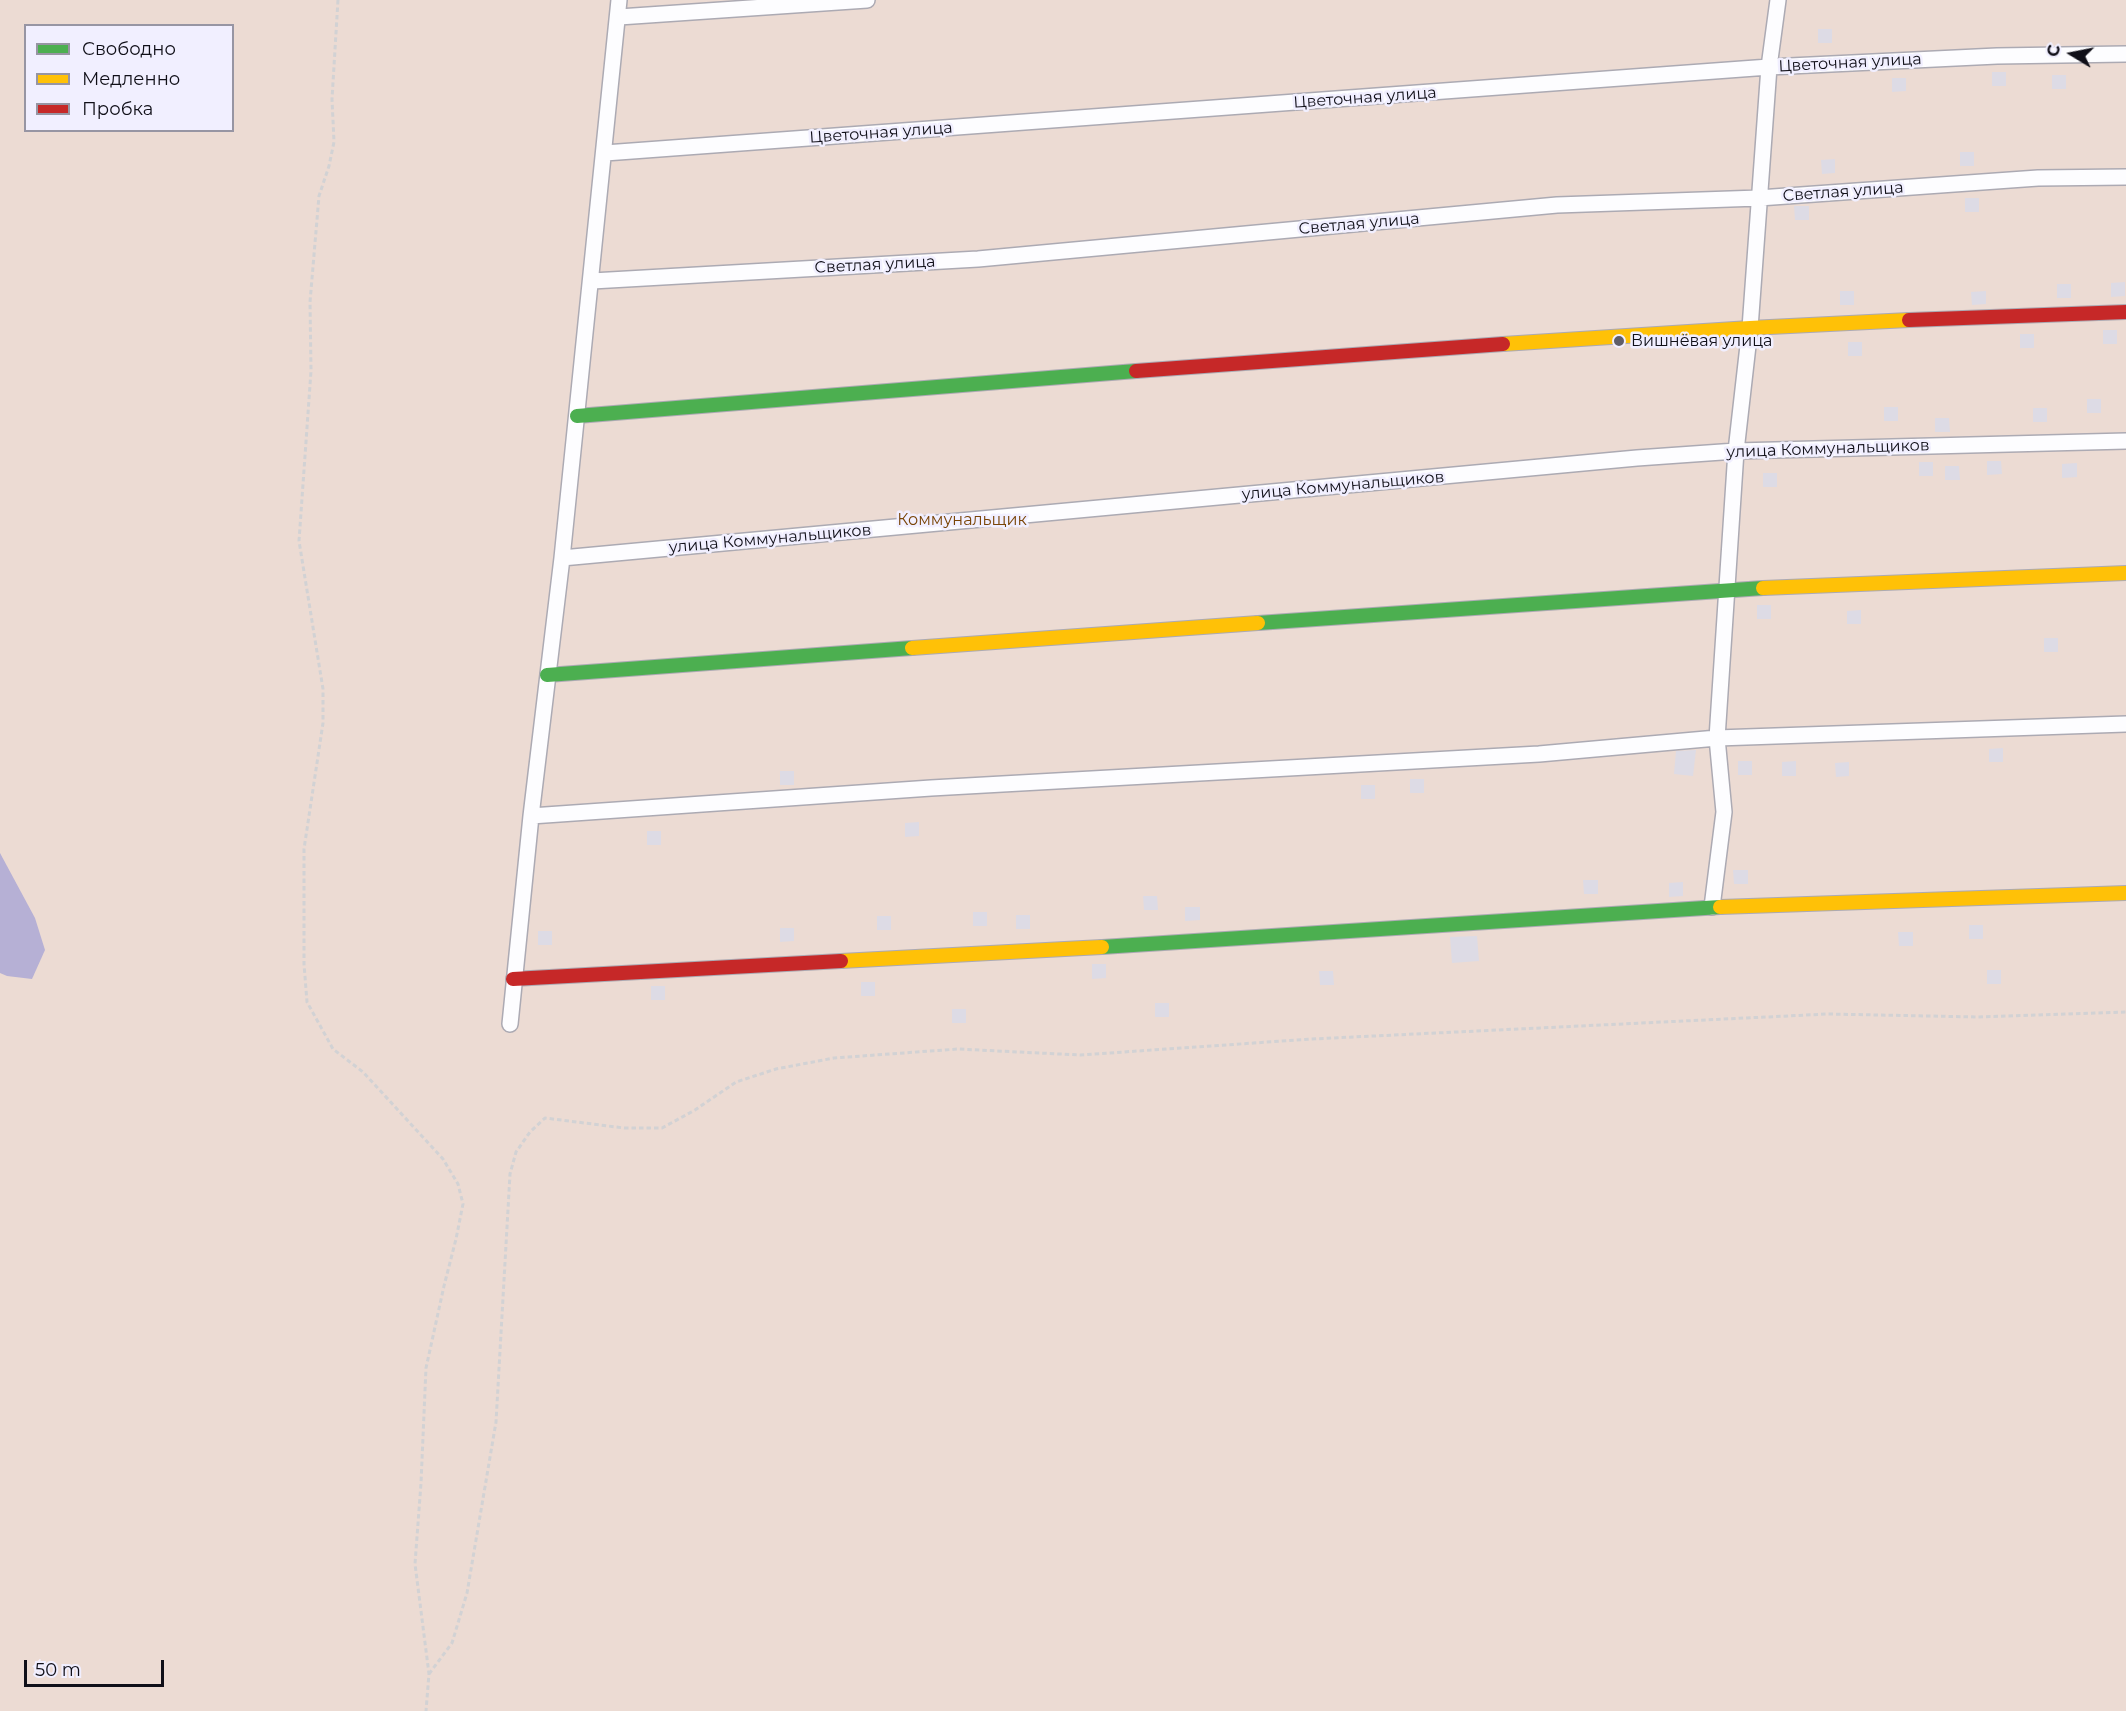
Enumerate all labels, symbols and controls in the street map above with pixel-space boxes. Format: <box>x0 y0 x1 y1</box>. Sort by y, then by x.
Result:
legend <box>24 24 234 132</box>
north arrow <box>2042 24 2102 84</box>
text: Свободно <box>82 38 176 60</box>
text: С <box>2043 43 2064 58</box>
street label: Цветочная улица <box>1778 50 1922 76</box>
text: Медленно <box>82 68 180 90</box>
street label: Цветочная улица <box>1293 83 1437 113</box>
text: Пробка <box>82 98 153 120</box>
street label: Цветочная улица <box>809 118 953 148</box>
street label: Светлая улица <box>1782 178 1904 206</box>
street label: Светлая улица <box>1298 209 1420 239</box>
street label: Светлая улица <box>814 252 936 278</box>
place label: Вишнёвая улица <box>1631 331 1772 351</box>
marker: Вишнёвая улица <box>1612 334 1626 348</box>
street label: улица Коммунальщиков <box>1726 436 1930 462</box>
street label: улица Коммунальщиков <box>1241 468 1445 504</box>
park label: Коммунальщик <box>897 510 1027 530</box>
street label: улица Коммунальщиков <box>668 521 872 557</box>
scale bar <box>27 1648 166 1686</box>
text: 50 m <box>35 1659 81 1681</box>

